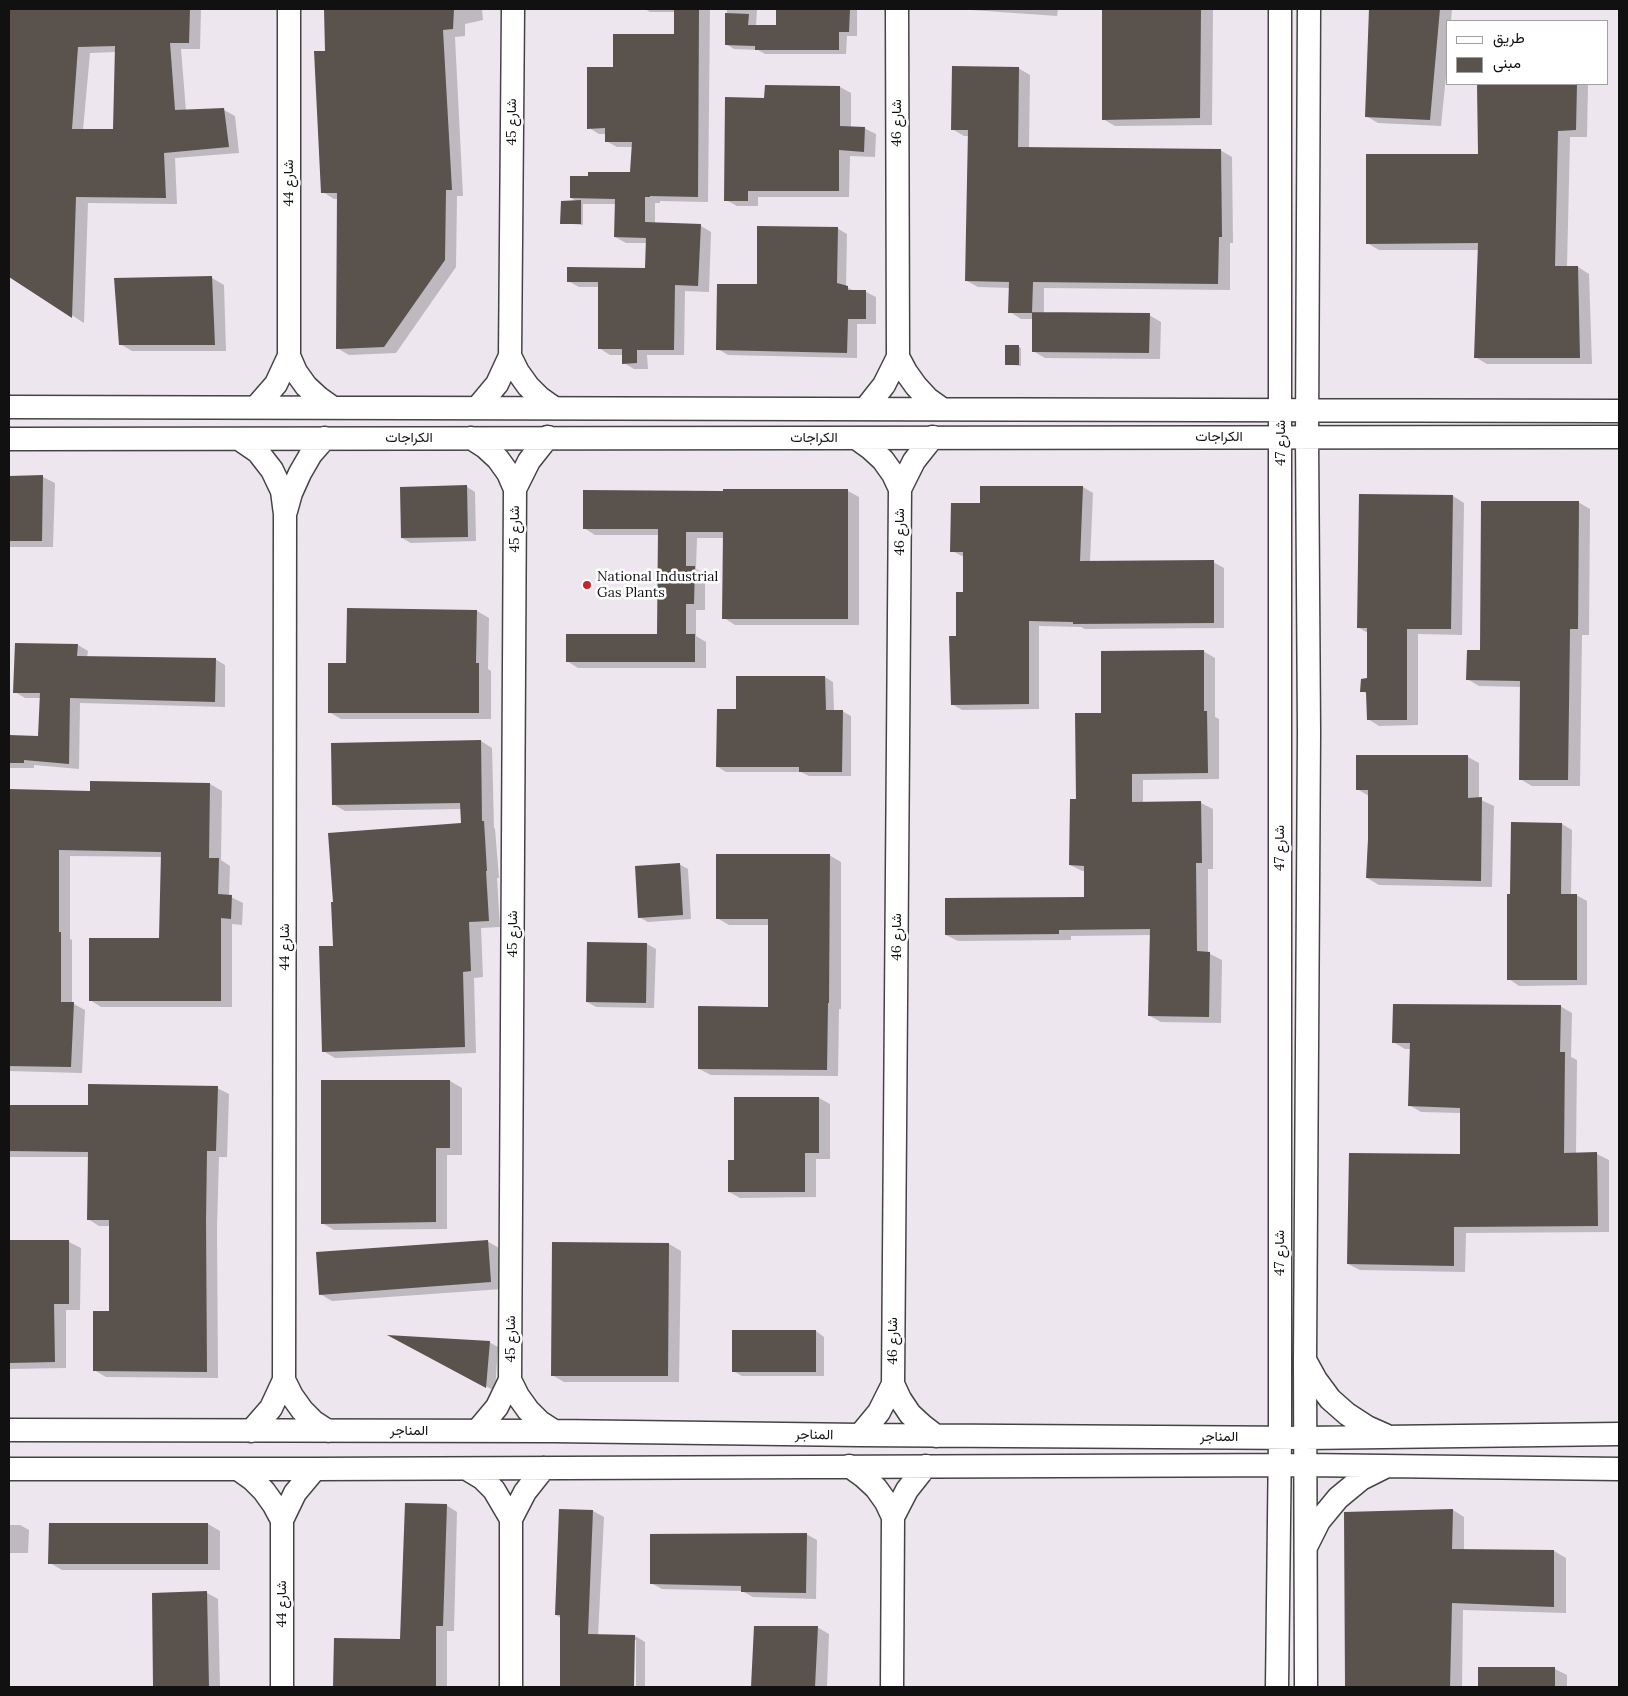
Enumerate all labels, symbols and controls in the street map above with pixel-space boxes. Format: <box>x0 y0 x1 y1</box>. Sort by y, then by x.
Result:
legend <box>1446 20 1608 85</box>
text: طريق <box>1493 28 1525 47</box>
text: مبنى <box>1493 53 1521 72</box>
street label: شارع 45 <box>504 98 520 146</box>
street label: شارع 46 <box>889 99 905 147</box>
street label: شارع 44 <box>281 159 297 207</box>
street label: شارع 47 <box>1273 420 1289 466</box>
street label: الكراجات <box>1195 429 1243 445</box>
street label: الكراجات <box>385 430 433 446</box>
street label: الكراجات <box>790 430 838 446</box>
street label: شارع 45 <box>507 505 523 553</box>
street label: شارع 46 <box>892 508 908 556</box>
place label: National Industrial Gas Plants <box>597 569 718 602</box>
marker: National Industrial Gas Plants <box>581 579 593 591</box>
street label: شارع 47 <box>1272 825 1288 871</box>
street label: شارع 45 <box>505 910 521 958</box>
street label: شارع 46 <box>889 913 905 961</box>
street label: شارع 44 <box>277 923 293 971</box>
street label: شارع 47 <box>1272 1230 1288 1276</box>
street label: شارع 45 <box>503 1315 519 1363</box>
street label: شارع 46 <box>885 1317 901 1365</box>
street label: المناجر <box>390 1423 428 1439</box>
street label: المناجر <box>795 1426 833 1444</box>
street label: المناجر <box>1200 1429 1238 1445</box>
street label: شارع 44 <box>274 1580 290 1628</box>

